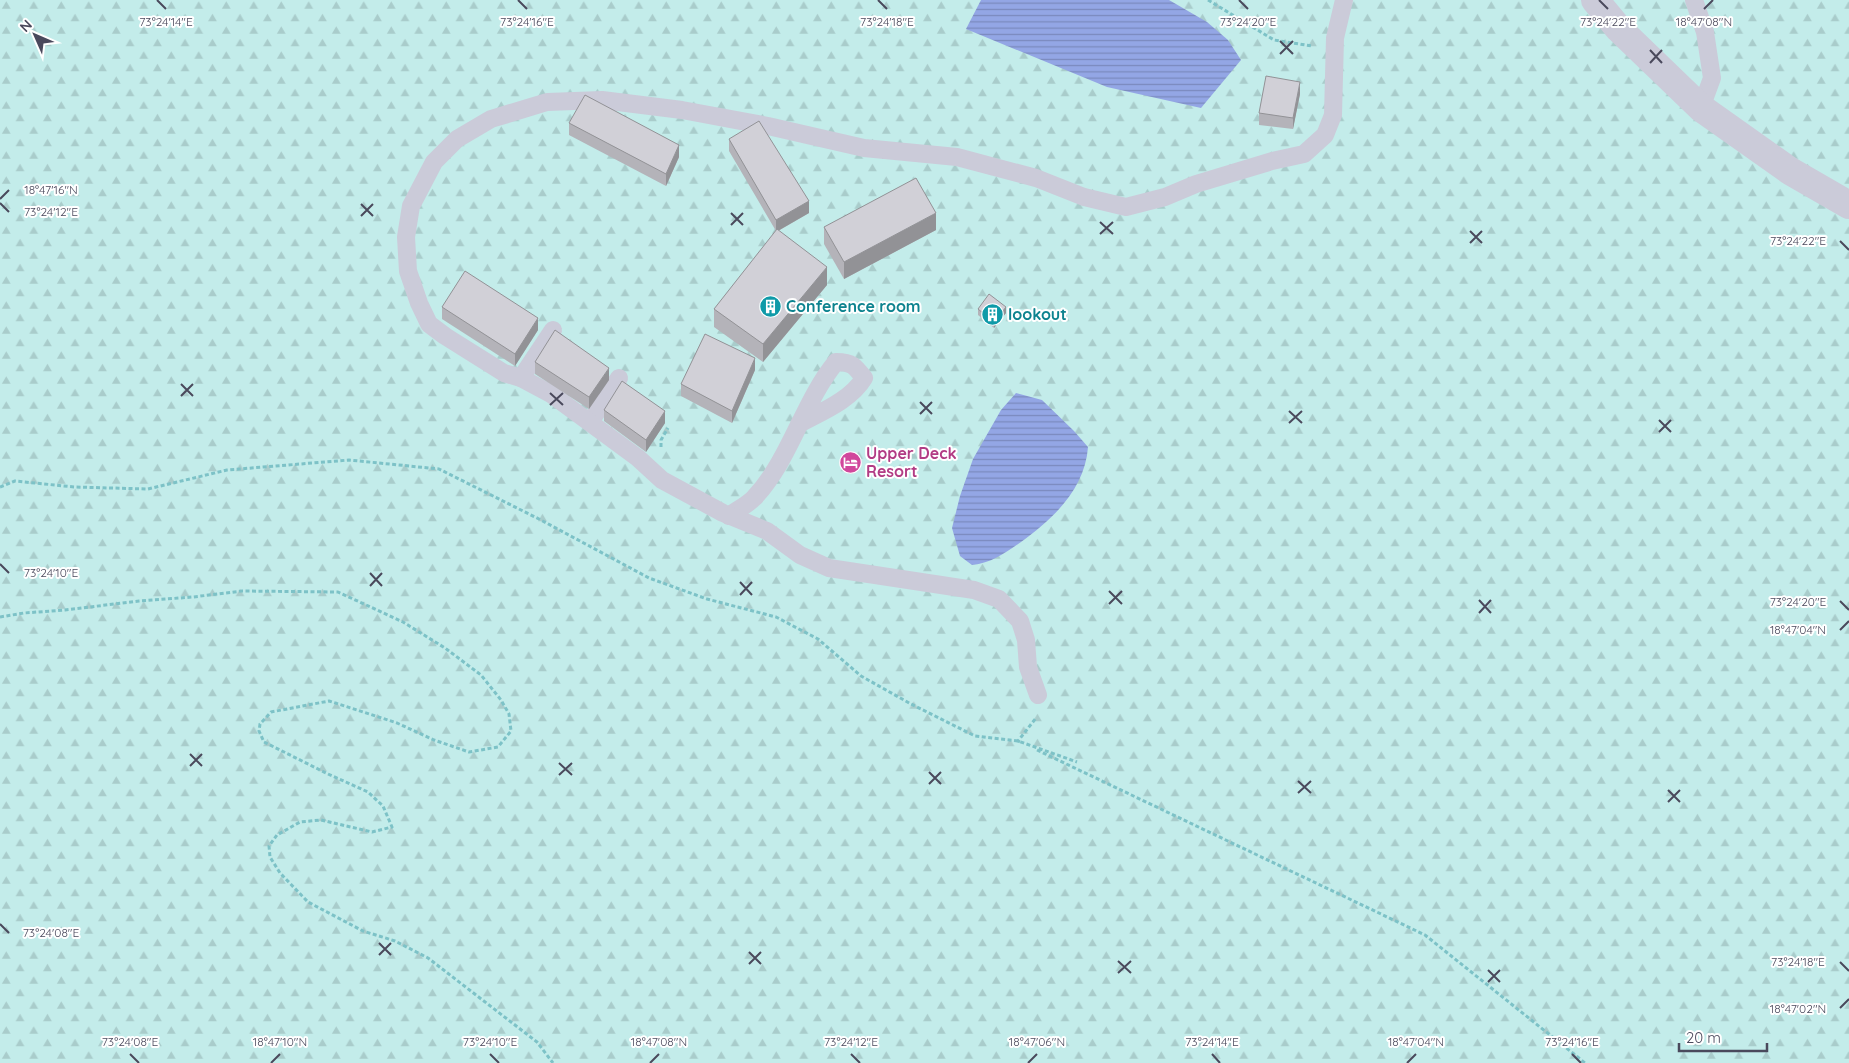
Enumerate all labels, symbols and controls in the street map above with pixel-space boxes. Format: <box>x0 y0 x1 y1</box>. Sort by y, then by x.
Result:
north arrow <box>10 10 60 60</box>
text: 73°24'14"E <box>139 14 193 29</box>
text: 73°24'16"E <box>500 14 554 29</box>
text: 73°24'18"E <box>860 14 914 29</box>
text: 73°24'20"E <box>1220 14 1277 29</box>
text: 73°24'22"E <box>1580 14 1636 29</box>
text: 18°47'08"N <box>1676 14 1732 29</box>
text: N <box>16 16 36 36</box>
text: 18°47'16"N <box>24 182 78 197</box>
text: 73°24'12"E <box>24 204 78 219</box>
text: 73°24'22"E <box>1770 233 1826 248</box>
building icon: Conference room <box>758 294 782 318</box>
place label: Conference room <box>786 296 921 316</box>
building icon: lookout <box>980 302 1004 326</box>
place label: lookout <box>1008 304 1067 324</box>
place label: Upper Deck Resort <box>866 443 957 481</box>
hotel icon: Upper Deck Resort <box>838 450 862 474</box>
text: 73°24'10"E <box>24 565 78 580</box>
text: 73°24'20"E <box>1770 594 1827 609</box>
text: 18°47'04"N <box>1770 622 1826 637</box>
text: 73°24'08"E <box>23 925 79 940</box>
text: 73°24'18"E <box>1771 954 1825 969</box>
text: 18°47'02"N <box>1770 1001 1826 1016</box>
scale bar <box>1679 1020 1766 1052</box>
text: 20 m <box>1686 1028 1721 1047</box>
text: 73°24'08"E <box>102 1034 158 1049</box>
text: 18°47'10"N <box>253 1034 307 1049</box>
text: 73°24'10"E <box>463 1034 517 1049</box>
text: 18°47'08"N <box>631 1034 687 1049</box>
text: 73°24'12"E <box>824 1034 878 1049</box>
text: 18°47'06"N <box>1009 1034 1065 1049</box>
text: 73°24'14"E <box>1185 1034 1239 1049</box>
text: 18°47'04"N <box>1388 1034 1444 1049</box>
text: 73°24'16"E <box>1545 1034 1599 1049</box>

